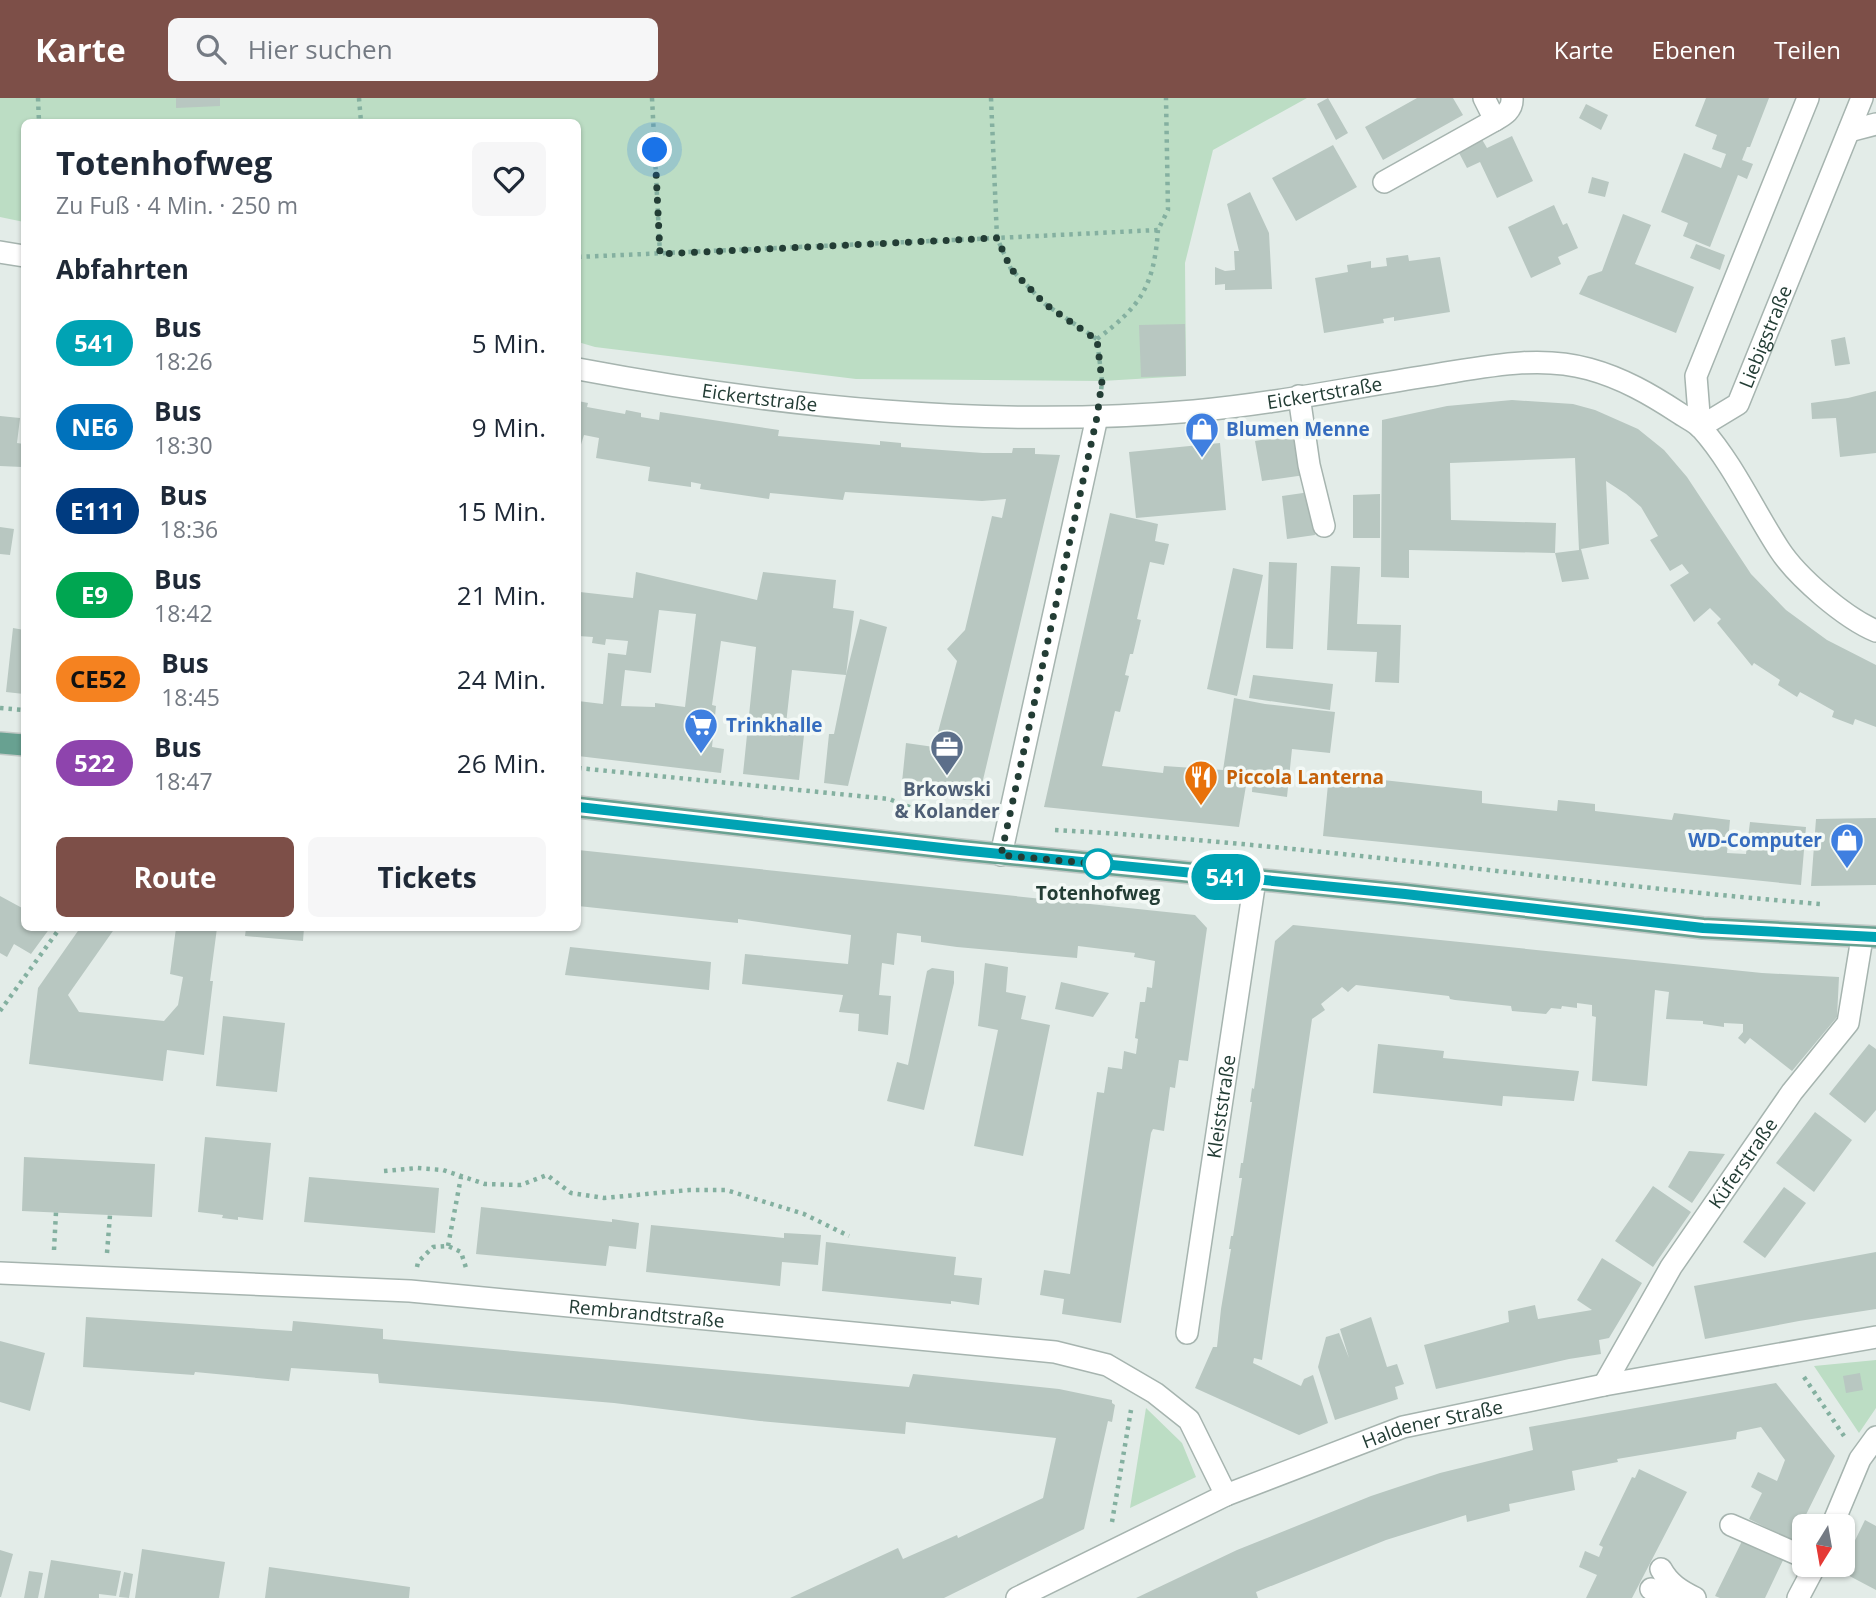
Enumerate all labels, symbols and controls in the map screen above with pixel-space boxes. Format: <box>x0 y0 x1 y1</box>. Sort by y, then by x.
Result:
search box <box>168 18 658 81</box>
text: Karte <box>35 27 126 72</box>
icon: search <box>192 30 230 68</box>
text: Hier suchen <box>248 31 393 67</box>
text: Karte <box>1554 33 1614 66</box>
text: Ebenen <box>1652 33 1736 66</box>
text: Teilen <box>1774 33 1841 66</box>
your location <box>637 132 672 167</box>
text: Totenhofweg <box>56 140 272 185</box>
button: heart <box>472 142 546 216</box>
text: Zu Fuß · 4 Min. · 250 m <box>56 189 298 221</box>
text: Abfahrten <box>56 251 189 287</box>
street label: Liebigstraße <box>1733 281 1798 392</box>
text: Bus <box>154 309 201 345</box>
text: 5 Min. <box>472 325 546 361</box>
text: 541 <box>74 326 115 359</box>
text: 18:26 <box>154 345 213 377</box>
street label: Eickertstraße <box>1265 371 1384 415</box>
street label: Eickertstraße <box>700 377 819 418</box>
text: Bus <box>154 393 201 429</box>
text: 9 Min. <box>472 409 546 445</box>
text: NE6 <box>71 410 118 443</box>
shop icon: Blumen Menne <box>1183 410 1221 459</box>
place label: Blumen Menne <box>1226 416 1370 442</box>
text: 18:30 <box>154 429 213 461</box>
text: Bus <box>160 477 207 513</box>
text: 15 Min. <box>457 493 546 529</box>
text: E111 <box>70 494 125 527</box>
text: 18:36 <box>160 513 218 545</box>
text: Bus <box>154 561 201 597</box>
text: 21 Min. <box>457 577 546 613</box>
text: E9 <box>81 578 108 611</box>
text: 18:42 <box>154 597 213 629</box>
text: Bus <box>161 645 209 681</box>
text: 24 Min. <box>457 661 546 697</box>
text: CE52 <box>70 662 126 695</box>
text: 18:45 <box>161 681 220 713</box>
supermarket icon: Trinkhalle <box>682 706 720 755</box>
place label: Trinkhalle <box>726 712 822 738</box>
office icon: Brkowski & Kolander <box>928 728 966 777</box>
text: Bus <box>154 729 201 765</box>
text: 26 Min. <box>457 745 546 781</box>
text: 522 <box>74 746 115 779</box>
restaurant icon: Piccola Lanterna <box>1182 758 1220 807</box>
place label: Piccola Lanterna <box>1226 764 1384 790</box>
text: 18:47 <box>154 765 213 797</box>
place label: Brkowski & Kolander <box>894 776 1000 824</box>
shop icon: WD-Computer <box>1828 821 1866 870</box>
place label: WD-Computer <box>1688 827 1822 853</box>
button: Route <box>56 837 294 917</box>
button: Tickets <box>308 837 546 917</box>
marker: Totenhofweg <box>1083 849 1113 879</box>
line badge: 541 <box>1186 854 1266 900</box>
text: 541 <box>1205 860 1247 893</box>
place label: Totenhofweg <box>1036 880 1161 906</box>
street label: Kleiststraße <box>1200 1053 1242 1160</box>
street label: Küferstraße <box>1702 1113 1783 1214</box>
street label: Rembrandtstraße <box>567 1293 726 1334</box>
street label: Haldener Straße <box>1358 1393 1505 1455</box>
north arrow <box>1792 1514 1855 1577</box>
map controls <box>1792 1514 1855 1577</box>

